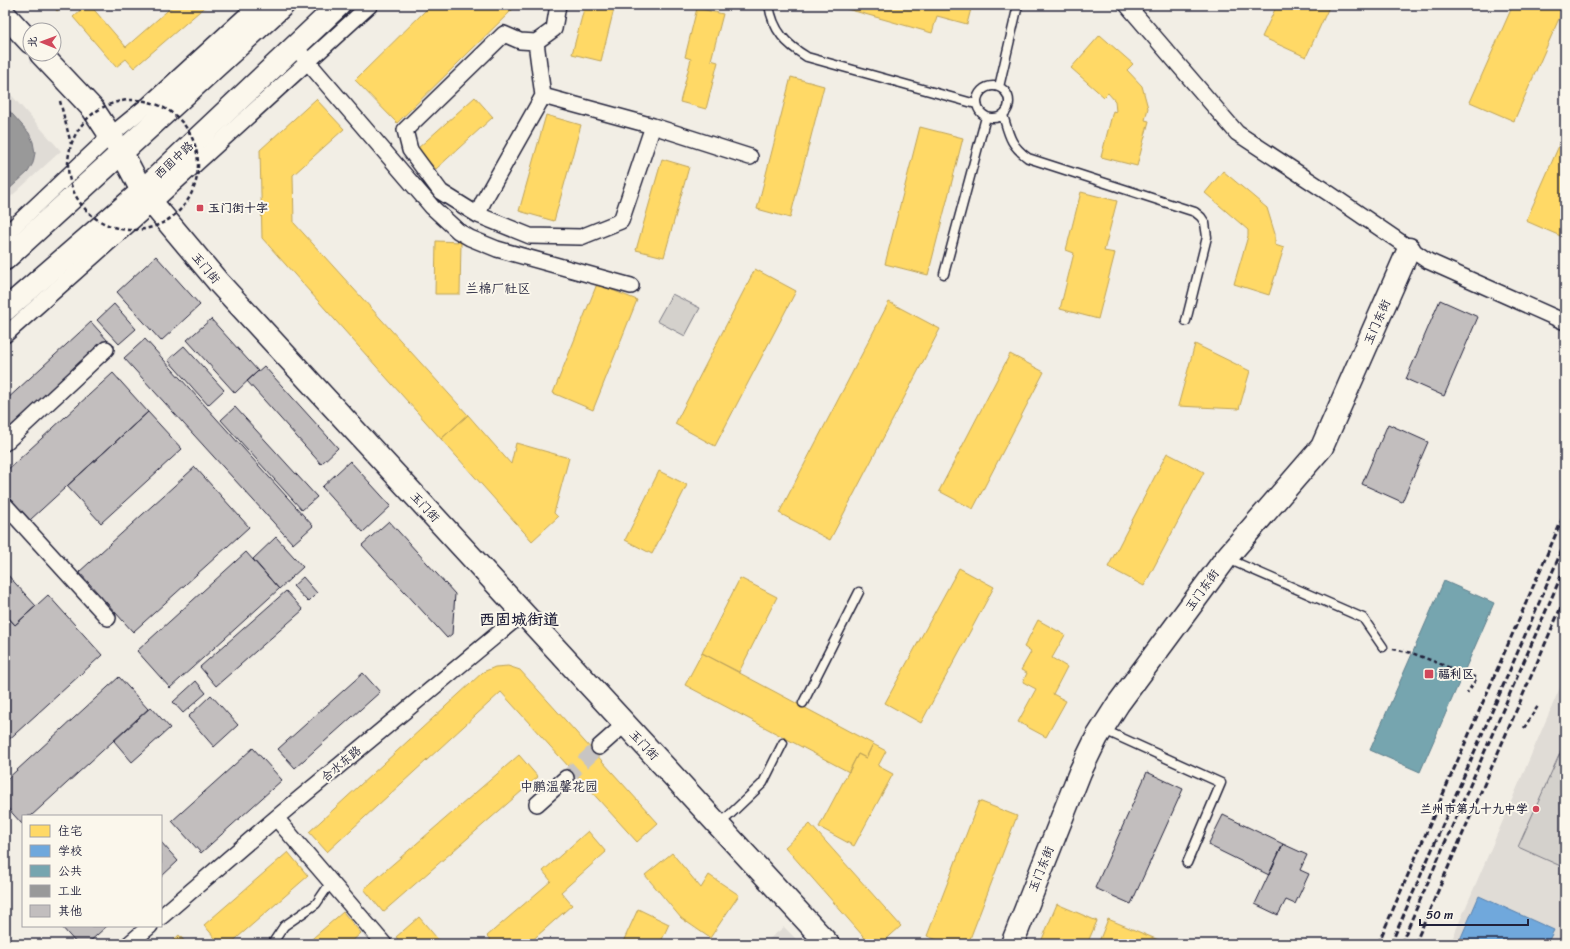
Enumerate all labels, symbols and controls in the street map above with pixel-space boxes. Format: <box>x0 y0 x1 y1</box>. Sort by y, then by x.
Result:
north arrow <box>22 22 62 62</box>
text: 北 <box>23 36 42 47</box>
street label: 西固中路 <box>149 136 199 184</box>
place label: 玉门街十字 <box>208 197 268 219</box>
marker: 玉门街十字 <box>195 203 205 213</box>
street label: 玉门街 <box>186 247 226 289</box>
district label: 兰棉厂社区 <box>465 277 531 300</box>
street label: 玉门东街 <box>1357 296 1397 348</box>
street label: 玉门街 <box>405 486 445 528</box>
street label: 玉门东街 <box>1179 564 1225 616</box>
district label: 西固城街道 <box>479 605 559 634</box>
place label: 福利区 <box>1438 663 1474 685</box>
marker: 福利区 <box>1423 668 1435 680</box>
street label: 玉门街 <box>624 724 664 766</box>
street label: 合水东路 <box>316 740 366 788</box>
district label: 中鹏温馨花园 <box>520 775 598 798</box>
place label: 兰州市第九十九中学 <box>1420 798 1528 820</box>
marker: 兰州市第九十九中学 <box>1531 804 1541 814</box>
legend <box>22 815 162 927</box>
text: 住宅 <box>58 820 82 842</box>
text: 学校 <box>58 840 82 862</box>
street label: 玉门东街 <box>1022 843 1060 895</box>
text: 公共 <box>58 860 82 882</box>
text: 工业 <box>58 880 82 902</box>
text: 其他 <box>58 900 82 922</box>
scale bar <box>1420 901 1528 927</box>
text: 50 m <box>1426 904 1453 926</box>

